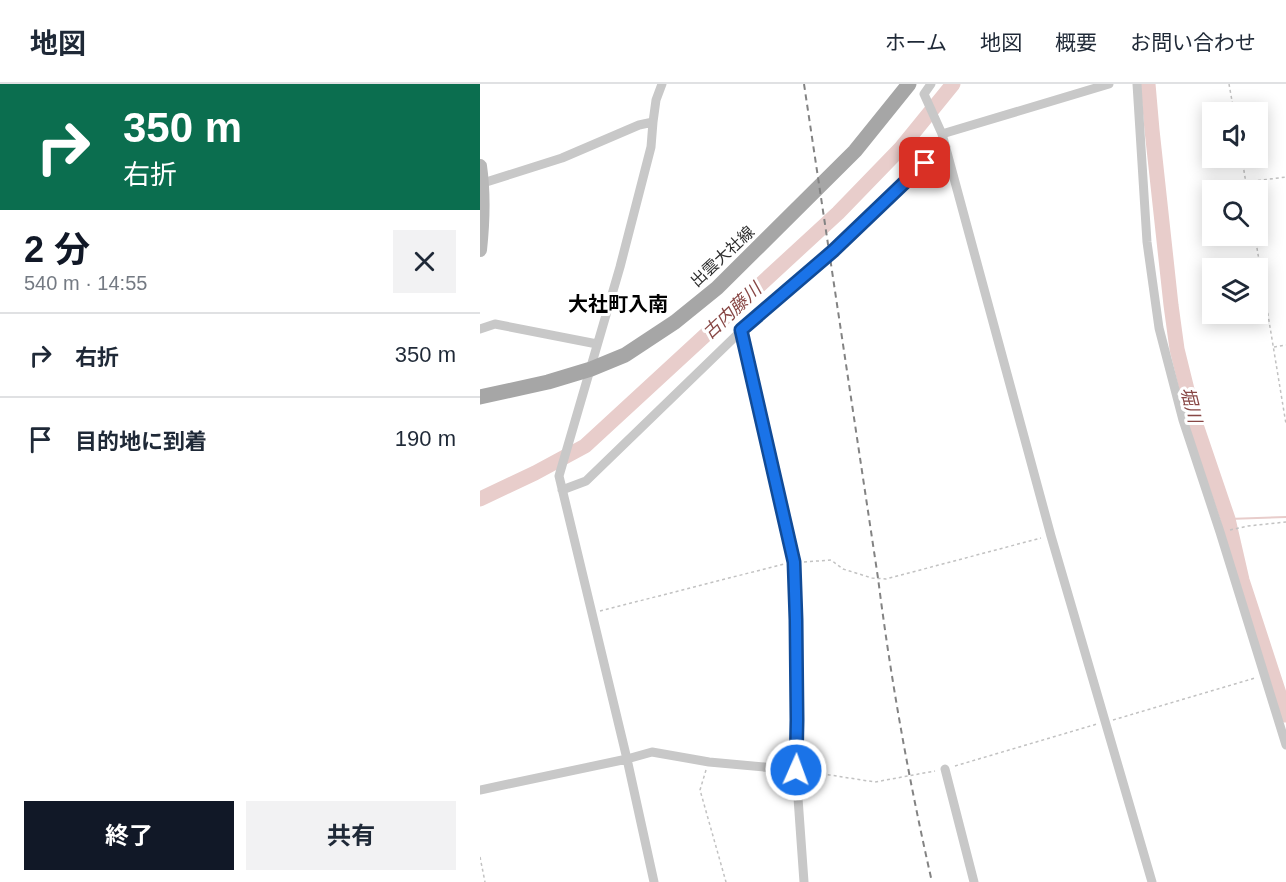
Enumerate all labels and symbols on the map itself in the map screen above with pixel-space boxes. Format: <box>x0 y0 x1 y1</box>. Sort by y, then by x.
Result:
pin <box>899 137 950 188</box>
street label: 出雲大社線 <box>687 223 757 290</box>
water label: 古内藤川 <box>699 278 767 343</box>
district label: 大社町入南 <box>568 293 668 315</box>
water label: 堀川 <box>1177 385 1206 427</box>
position arrow <box>764 738 828 802</box>

